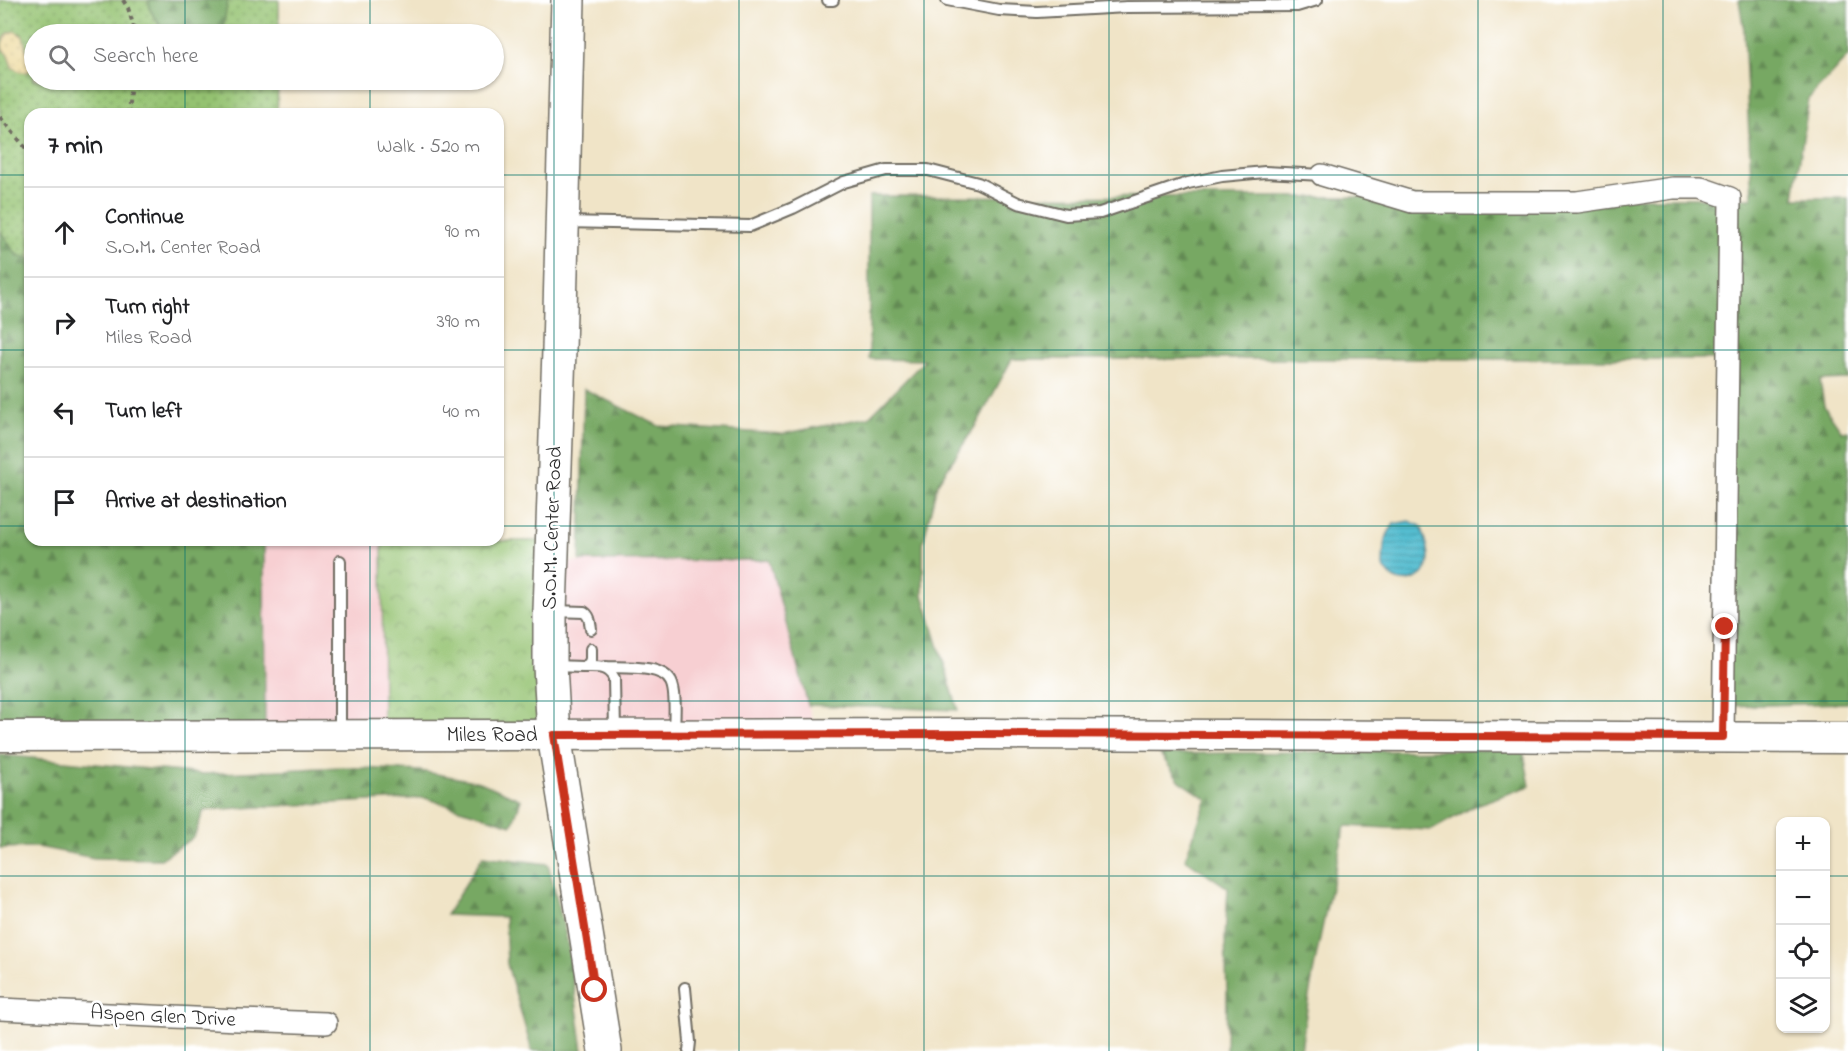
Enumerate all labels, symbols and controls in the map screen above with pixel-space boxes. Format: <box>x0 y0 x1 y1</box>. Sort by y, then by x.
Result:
search box <box>24 24 504 90</box>
icon: search <box>45 41 78 74</box>
text: Search here <box>93 41 198 73</box>
text: 7 min <box>48 128 103 166</box>
text: Walk · 520 m <box>377 133 480 162</box>
text: Continue <box>105 202 184 234</box>
icon: ahead <box>48 216 81 249</box>
text: 90 m <box>445 218 480 247</box>
text: S.O.M. Center Road <box>105 234 261 263</box>
text: Turn right <box>105 292 190 324</box>
icon: right <box>48 306 81 339</box>
text: 390 m <box>437 308 480 337</box>
text: Miles Road <box>105 324 192 353</box>
icon: left <box>48 396 81 429</box>
text: Turn left <box>105 396 182 428</box>
text: 40 m <box>443 398 480 427</box>
street label: S.O.M. Center Road <box>535 446 571 610</box>
icon: arrive <box>48 486 81 519</box>
text: Arrive at destination <box>105 486 287 518</box>
route end <box>1711 613 1737 639</box>
street label: Miles Road <box>446 721 538 751</box>
map controls <box>1776 817 1830 1033</box>
button: + <box>1776 817 1830 871</box>
button: − <box>1776 871 1830 925</box>
button: locate <box>1776 925 1830 979</box>
route start <box>581 976 607 1002</box>
button: layers <box>1776 979 1830 1033</box>
street label: Aspen Glen Drive <box>90 998 237 1036</box>

